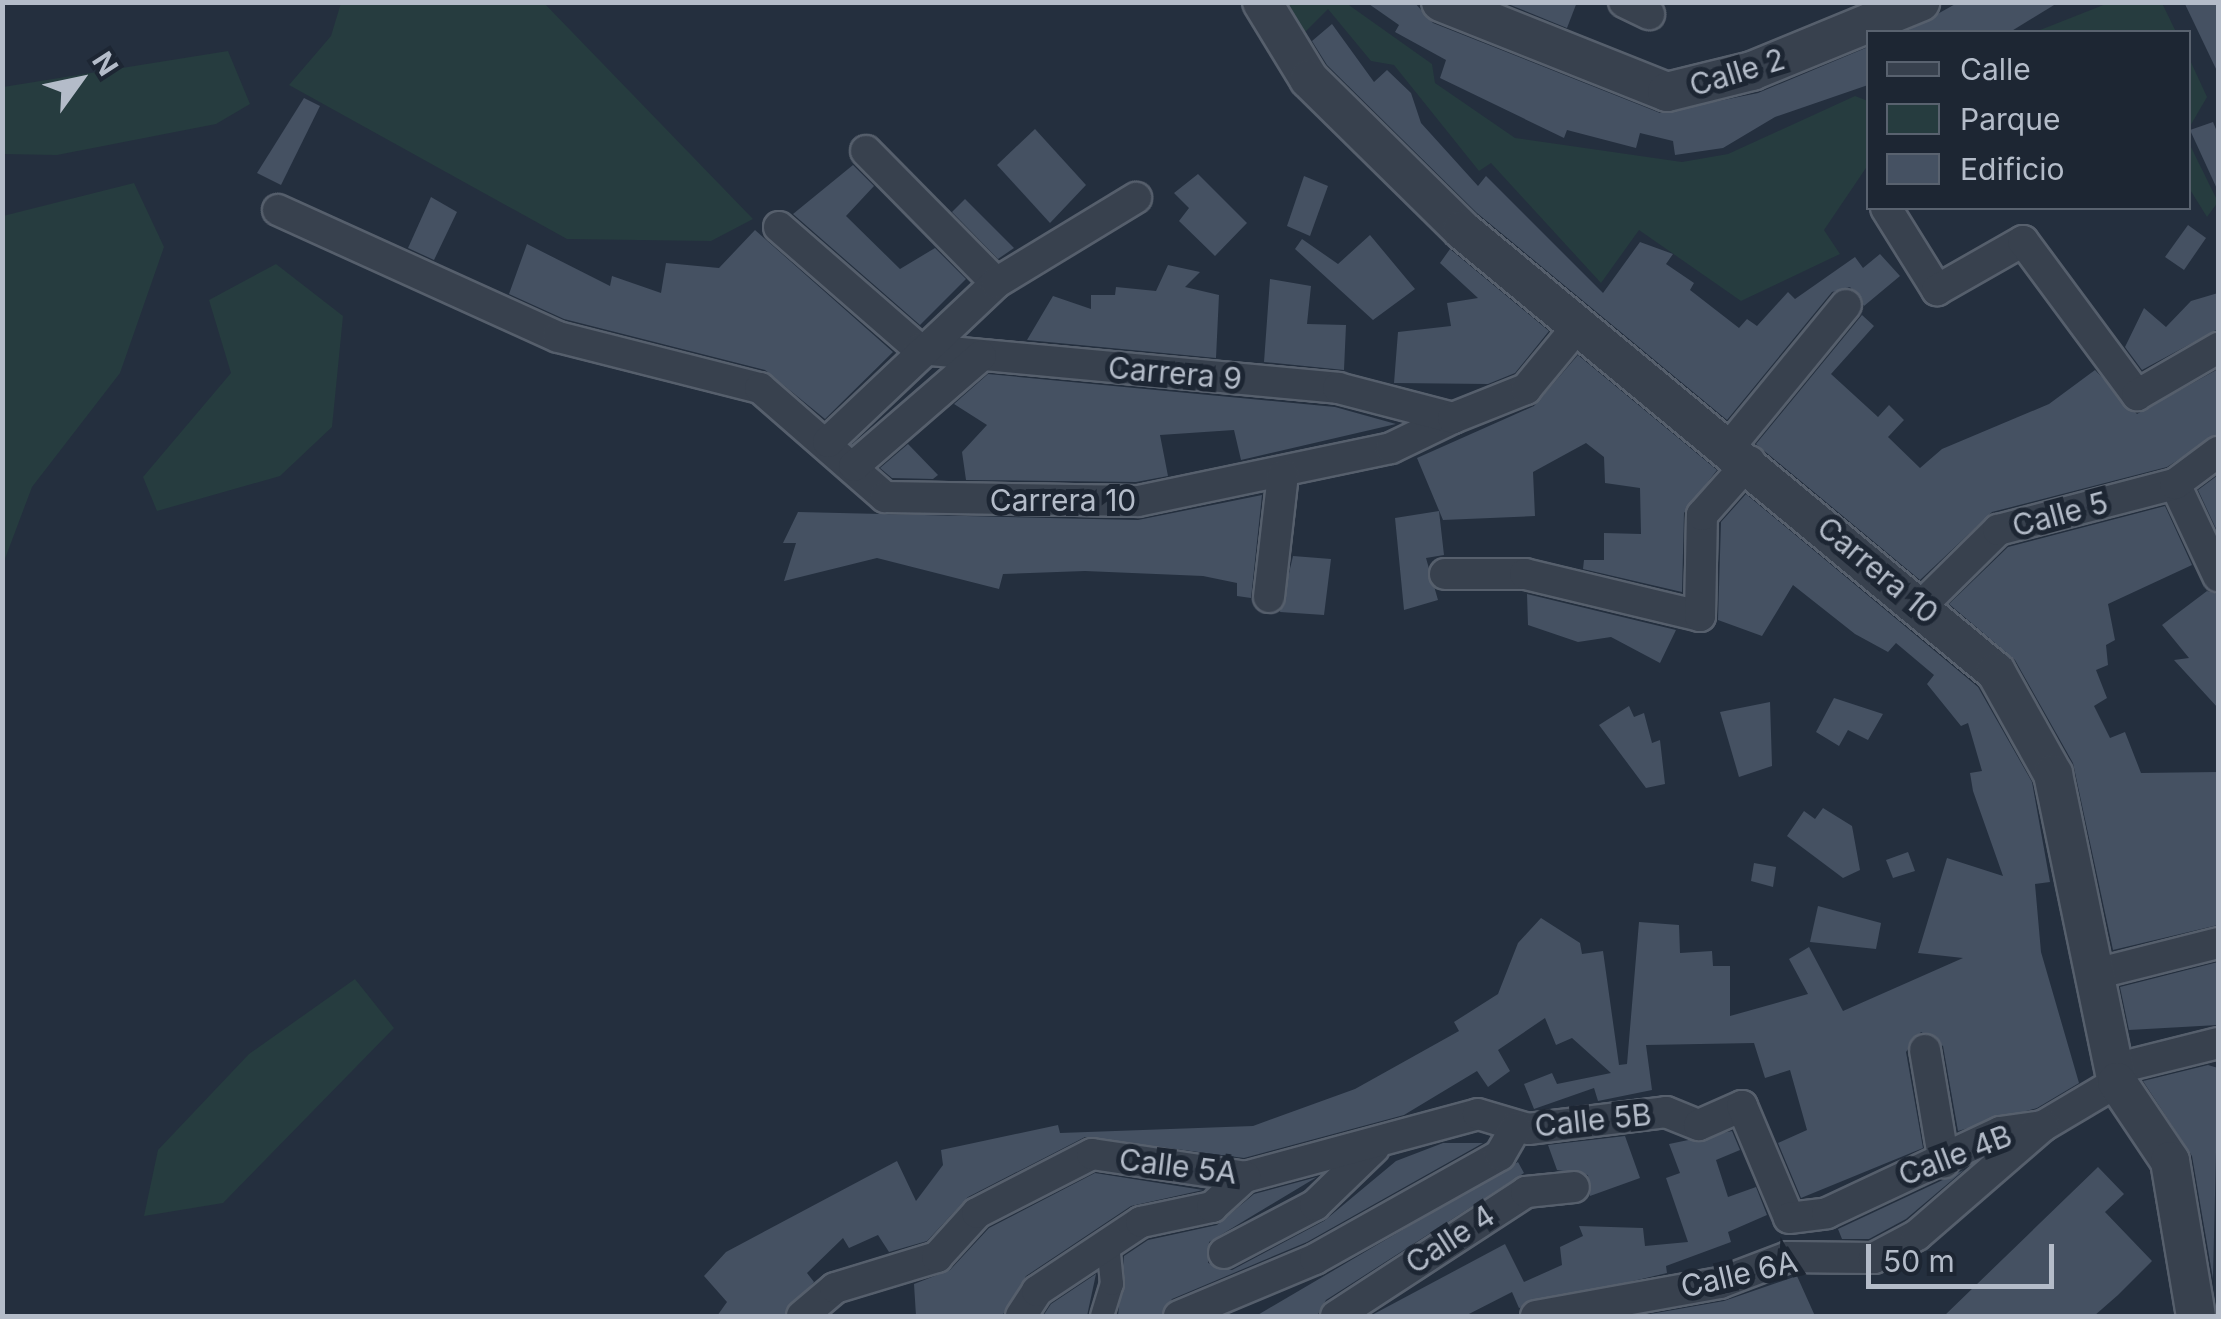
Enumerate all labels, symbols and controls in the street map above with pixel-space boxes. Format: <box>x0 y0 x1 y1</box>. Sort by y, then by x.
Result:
north arrow <box>30 30 130 130</box>
legend <box>1866 30 2191 210</box>
street label: Calle 2 <box>1685 41 1789 103</box>
text: N <box>85 45 125 82</box>
text: Calle <box>1960 51 2031 87</box>
text: Parque <box>1960 101 2060 137</box>
text: Edificio <box>1960 151 2064 187</box>
street label: Carrera 9 <box>1107 349 1243 397</box>
street label: Carrera 10 <box>990 482 1136 518</box>
street label: Calle 5 <box>2008 484 2112 544</box>
street label: Carrera 10 <box>1810 509 1946 631</box>
street label: Calle 5B <box>1533 1096 1653 1144</box>
street label: Calle 4B <box>1893 1117 2017 1193</box>
street label: Calle 5A <box>1117 1141 1239 1191</box>
street label: Calle 4 <box>1399 1197 1501 1281</box>
scale bar <box>1871 1224 2058 1286</box>
street label: Calle 6A <box>1677 1243 1801 1305</box>
text: 50 m <box>1883 1243 1955 1279</box>

